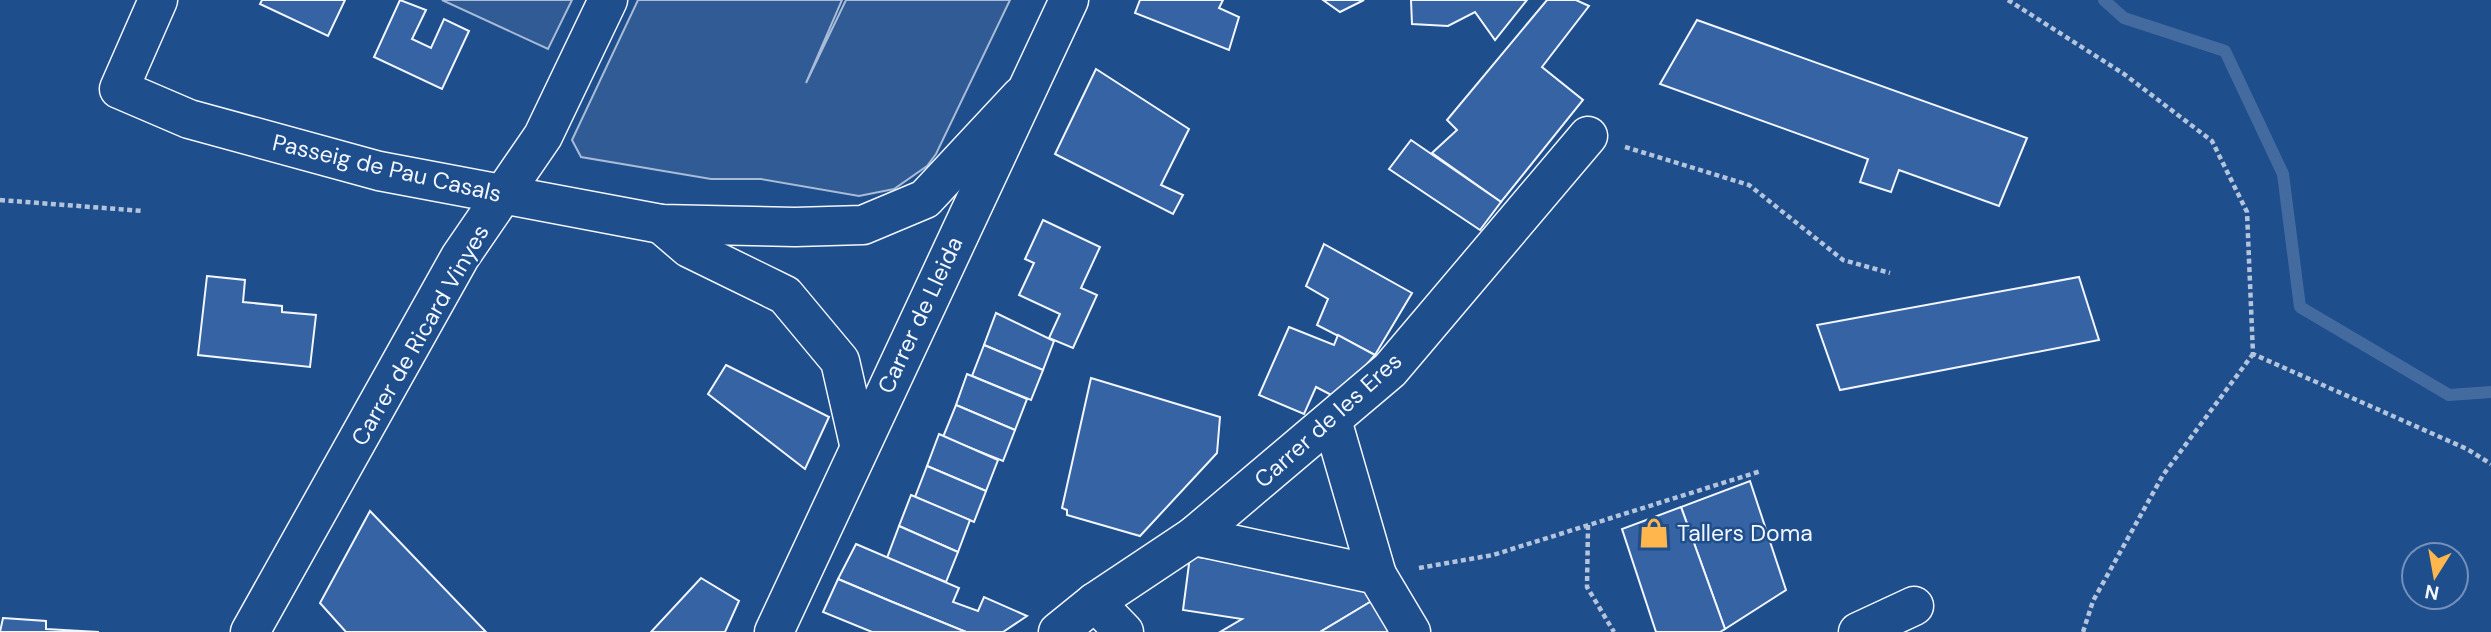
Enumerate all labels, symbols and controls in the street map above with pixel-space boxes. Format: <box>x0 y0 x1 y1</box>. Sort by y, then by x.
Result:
street label: Passeig de Pau Casals <box>270 127 504 209</box>
street label: Carrer de Ricard Vinyes <box>344 219 496 451</box>
street label: Carrer de Lleida <box>871 232 969 398</box>
street label: Carrer de les Eres <box>1248 346 1408 494</box>
shop icon: Tallers Doma <box>1637 516 1671 550</box>
place label: Tallers Doma <box>1677 518 1813 548</box>
north arrow <box>2400 541 2470 611</box>
text: N <box>2423 579 2441 606</box>

